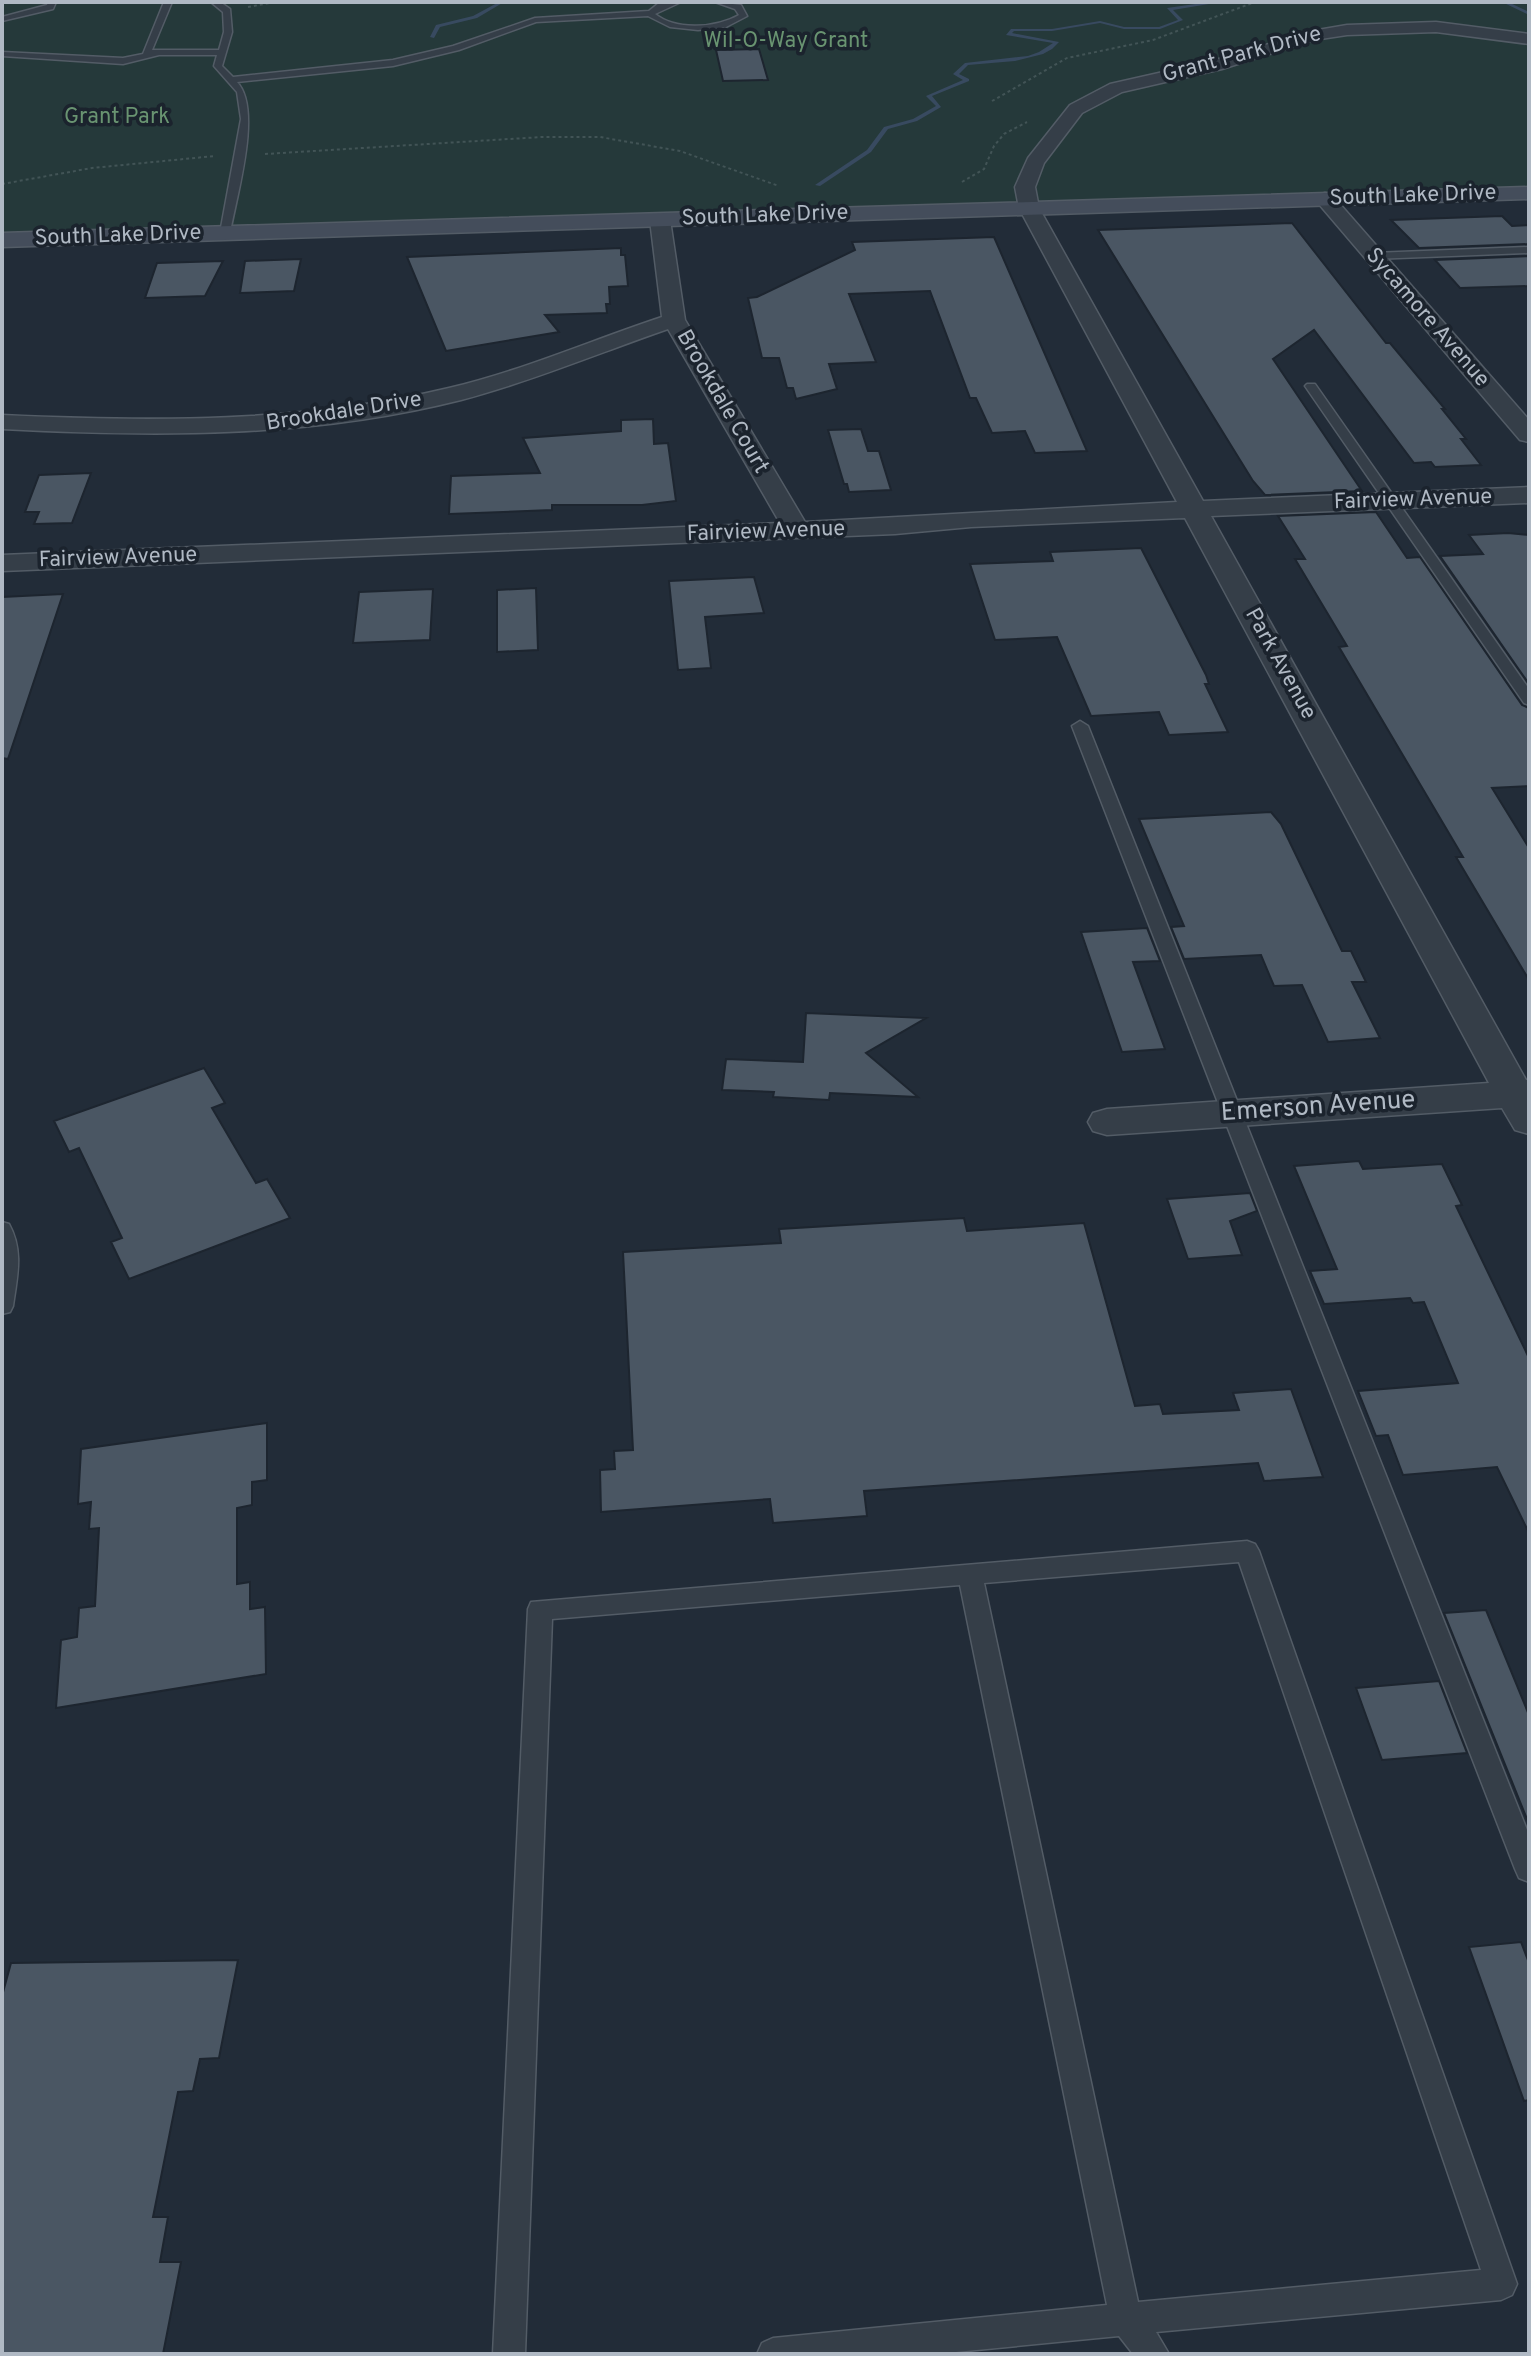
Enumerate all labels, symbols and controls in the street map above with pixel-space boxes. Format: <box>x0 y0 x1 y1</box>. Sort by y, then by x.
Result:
street label: Grant Park Drive <box>1160 21 1324 89</box>
park label: Wil-O-Way Grant <box>704 28 868 55</box>
park label: Grant Park <box>64 104 170 131</box>
street label: South Lake Drive <box>1329 180 1497 212</box>
street label: South Lake Drive <box>681 200 849 232</box>
street label: South Lake Drive <box>34 220 202 252</box>
street label: Sycamore Avenue <box>1359 243 1495 393</box>
street label: Brookdale Court <box>670 325 774 479</box>
street label: Brookdale Drive <box>264 386 424 438</box>
street label: Fairview Avenue <box>1333 484 1493 516</box>
street label: Fairview Avenue <box>686 516 846 548</box>
street label: Fairview Avenue <box>38 542 198 574</box>
street label: Park Avenue <box>1238 604 1322 724</box>
street label: Emerson Avenue <box>1220 1084 1416 1130</box>

